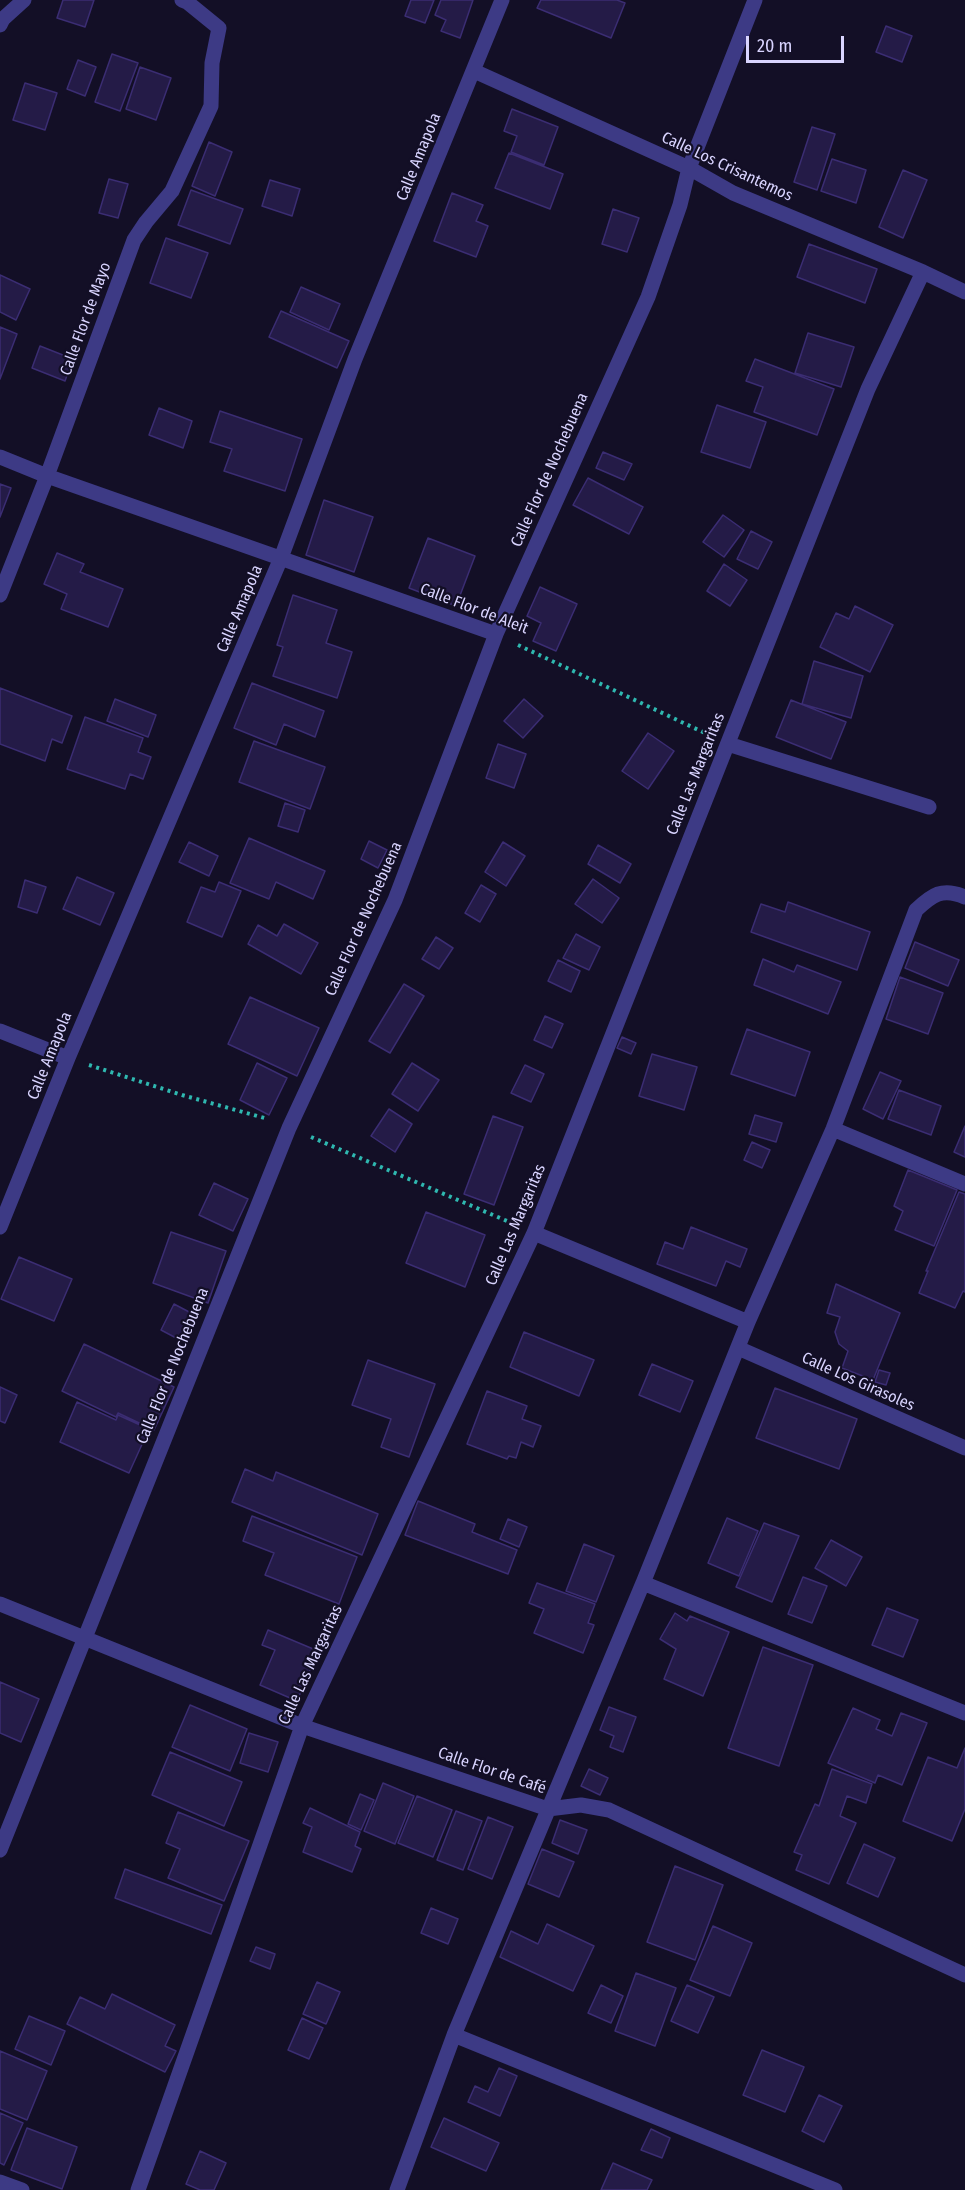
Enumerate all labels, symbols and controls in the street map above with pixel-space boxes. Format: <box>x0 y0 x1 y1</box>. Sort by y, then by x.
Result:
scale bar <box>749 24 846 62</box>
text: 20 m <box>757 35 792 57</box>
street label: Calle Amapola <box>393 110 445 204</box>
street label: Calle Los Crisantemos <box>658 128 796 206</box>
street label: Calle Flor de Mayo <box>57 260 115 378</box>
street label: Calle Flor de Nochebuena <box>507 390 593 550</box>
street label: Calle Amapola <box>213 562 267 656</box>
street label: Calle Flor de Aleit <box>417 580 531 638</box>
street label: Calle Las Margaritas <box>663 710 729 838</box>
street label: Calle Flor de Nochebuena <box>321 839 407 999</box>
street label: Calle Amapola <box>24 1009 76 1103</box>
street label: Calle Las Margaritas <box>482 1161 550 1289</box>
street label: Calle Flor de Nochebuena <box>133 1285 213 1447</box>
street label: Calle Los Girasoles <box>799 1349 917 1415</box>
street label: Calle Las Margaritas <box>275 1602 347 1728</box>
street label: Calle Flor de Café <box>435 1744 549 1798</box>

